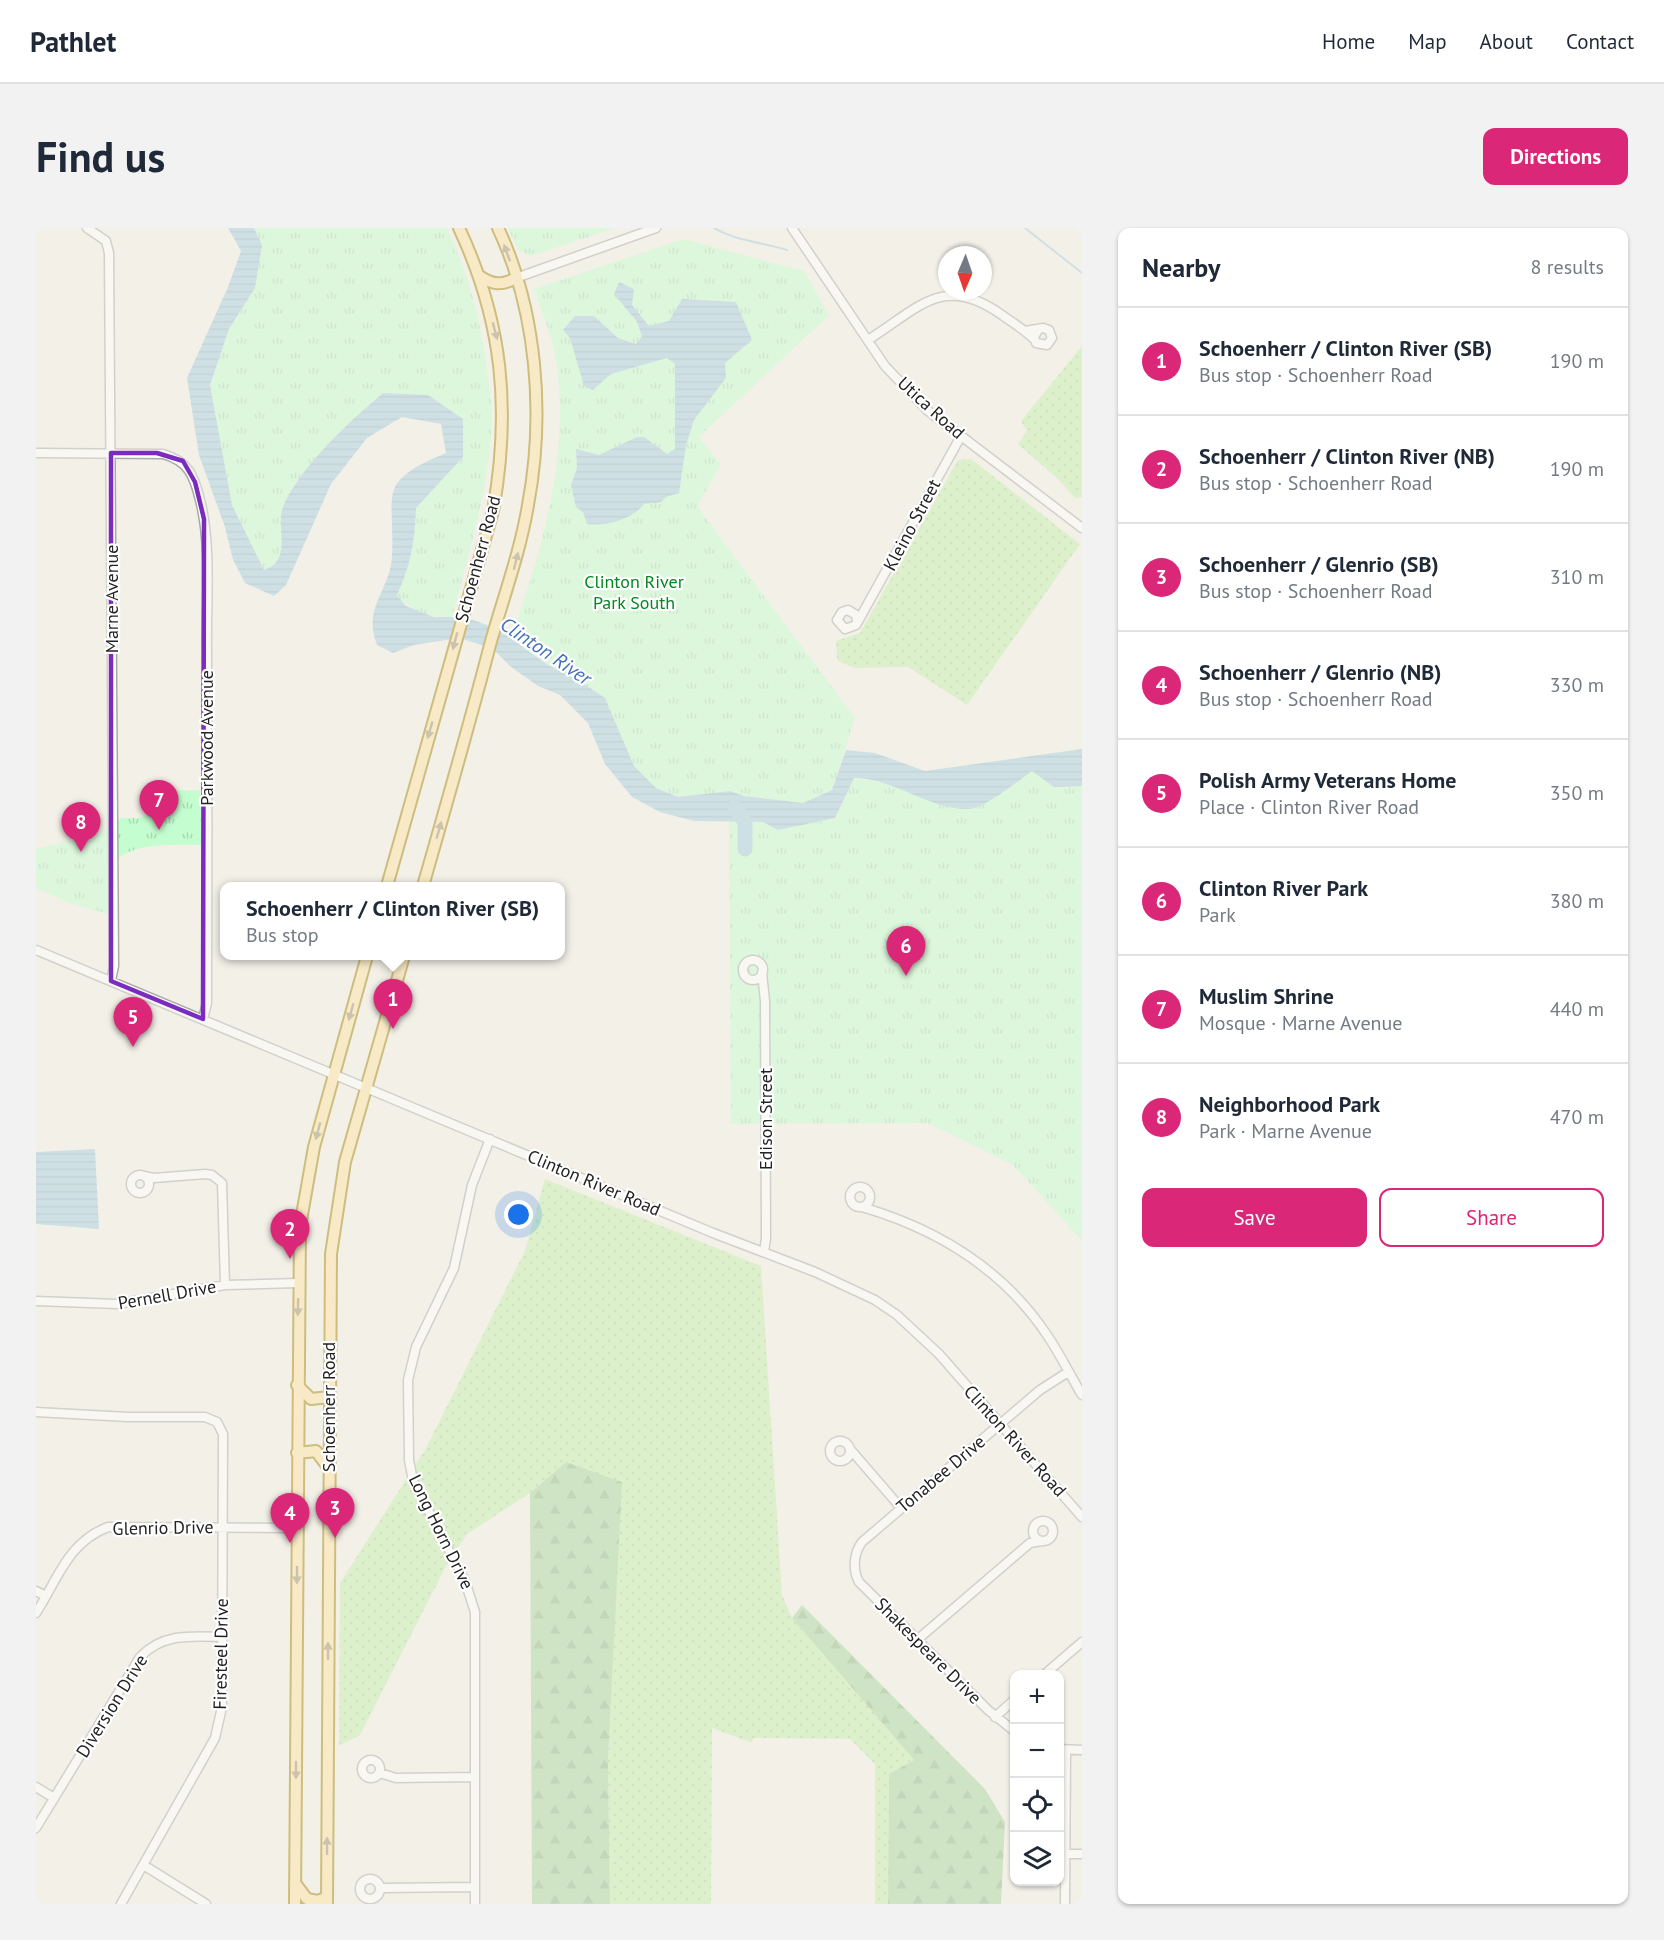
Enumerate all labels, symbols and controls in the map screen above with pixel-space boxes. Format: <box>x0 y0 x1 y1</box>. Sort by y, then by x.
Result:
text: Pathlet <box>30 23 116 60</box>
text: Home <box>1322 28 1375 55</box>
text: Map <box>1408 28 1447 55</box>
text: About <box>1480 28 1533 55</box>
text: Contact <box>1566 28 1634 55</box>
button: Directions <box>1483 128 1628 185</box>
text: Find us <box>36 129 165 184</box>
one-way arrow <box>502 244 512 262</box>
north arrow <box>938 246 992 300</box>
text: Nearby <box>1142 251 1220 284</box>
text: 8 results <box>1531 254 1604 280</box>
one-way arrow <box>490 322 500 340</box>
text: Schoenherr / Clinton River (SB) <box>1199 334 1492 362</box>
text: 1 <box>1156 348 1167 374</box>
text: 190 m <box>1550 348 1604 374</box>
text: Bus stop · Schoenherr Road <box>1199 362 1433 388</box>
street label: Utica Road <box>893 371 970 444</box>
text: Schoenherr / Clinton River (NB) <box>1199 442 1495 470</box>
text: 2 <box>1156 456 1167 482</box>
text: 190 m <box>1550 456 1604 482</box>
text: Bus stop · Schoenherr Road <box>1199 470 1433 496</box>
street label: Kleino Street <box>878 475 945 575</box>
street label: Schoenherr Road <box>450 493 505 625</box>
street label: Marne Avenue <box>100 545 123 653</box>
text: Schoenherr / Glenrio (SB) <box>1199 550 1439 578</box>
one-way arrow <box>511 552 521 570</box>
text: 3 <box>1156 564 1167 590</box>
text: 310 m <box>1550 564 1604 590</box>
park label: Clinton River Park South <box>584 570 684 614</box>
text: Bus stop · Schoenherr Road <box>1199 578 1433 604</box>
water label: Clinton River <box>495 611 598 692</box>
one-way arrow <box>450 631 460 650</box>
text: Schoenherr / Glenrio (NB) <box>1199 658 1442 686</box>
street label: Parkwood Avenue <box>195 670 218 806</box>
text: 4 <box>1156 672 1167 698</box>
text: 330 m <box>1550 672 1604 698</box>
text: Bus stop · Schoenherr Road <box>1199 686 1433 712</box>
one-way arrow <box>425 721 434 739</box>
text: Polish Army Veterans Home <box>1199 766 1456 794</box>
pin: 7 <box>140 780 178 830</box>
text: 5 <box>1156 780 1167 806</box>
text: 350 m <box>1550 780 1604 806</box>
text: Place · Clinton River Road <box>1199 794 1419 820</box>
pin: 8 <box>62 802 100 852</box>
one-way arrow <box>435 821 444 839</box>
text: Clinton River Park <box>1199 874 1368 902</box>
popup <box>220 882 565 960</box>
text: 6 <box>1156 888 1167 914</box>
text: 380 m <box>1550 888 1604 914</box>
text: Schoenherr / Clinton River (SB) <box>246 894 539 922</box>
text: Park <box>1199 902 1236 928</box>
text: Bus stop <box>246 922 319 948</box>
pin: 6 <box>886 926 926 976</box>
pin: 1 <box>374 980 412 1029</box>
text: Muslim Shrine <box>1199 982 1334 1010</box>
text: 7 <box>1156 996 1167 1022</box>
text: 440 m <box>1550 996 1604 1022</box>
pin: 5 <box>114 998 152 1047</box>
one-way arrow <box>345 1003 355 1021</box>
text: Mosque · Marne Avenue <box>1199 1010 1402 1036</box>
street label: Edison Street <box>754 1068 777 1170</box>
text: Neighborhood Park <box>1199 1090 1380 1118</box>
text: 8 <box>1156 1104 1167 1130</box>
text: 470 m <box>1550 1104 1604 1130</box>
text: Park · Marne Avenue <box>1199 1118 1372 1144</box>
one-way arrow <box>313 1122 322 1140</box>
street label: Clinton River Road <box>524 1144 664 1221</box>
button: Save <box>1142 1188 1367 1247</box>
button: Share <box>1379 1188 1604 1247</box>
your location <box>504 1200 533 1229</box>
pin: 2 <box>270 1210 310 1259</box>
street label: Pernell Drive <box>116 1275 218 1314</box>
one-way arrow <box>293 1297 303 1316</box>
street label: Schoenherr Road <box>317 1342 340 1472</box>
street label: Clinton River Road <box>959 1380 1072 1501</box>
street label: Tonabee Drive <box>892 1430 990 1517</box>
street label: Long Horn Drive <box>404 1471 479 1593</box>
pin: 3 <box>316 1488 354 1538</box>
pin: 4 <box>270 1494 310 1543</box>
street label: Glenrio Drive <box>112 1515 214 1540</box>
one-way arrow <box>292 1565 302 1584</box>
street label: Shakespeare Drive <box>870 1592 987 1709</box>
street label: Firesteel Drive <box>208 1598 233 1710</box>
one-way arrow <box>323 1641 333 1660</box>
street label: Diversion Drive <box>71 1650 152 1762</box>
map controls <box>1010 1670 1064 1886</box>
button: + <box>1010 1670 1064 1724</box>
button: − <box>1010 1724 1064 1778</box>
one-way arrow <box>291 1760 301 1779</box>
button: locate <box>1010 1778 1064 1832</box>
button: layers <box>1010 1832 1064 1886</box>
one-way arrow <box>322 1836 332 1855</box>

